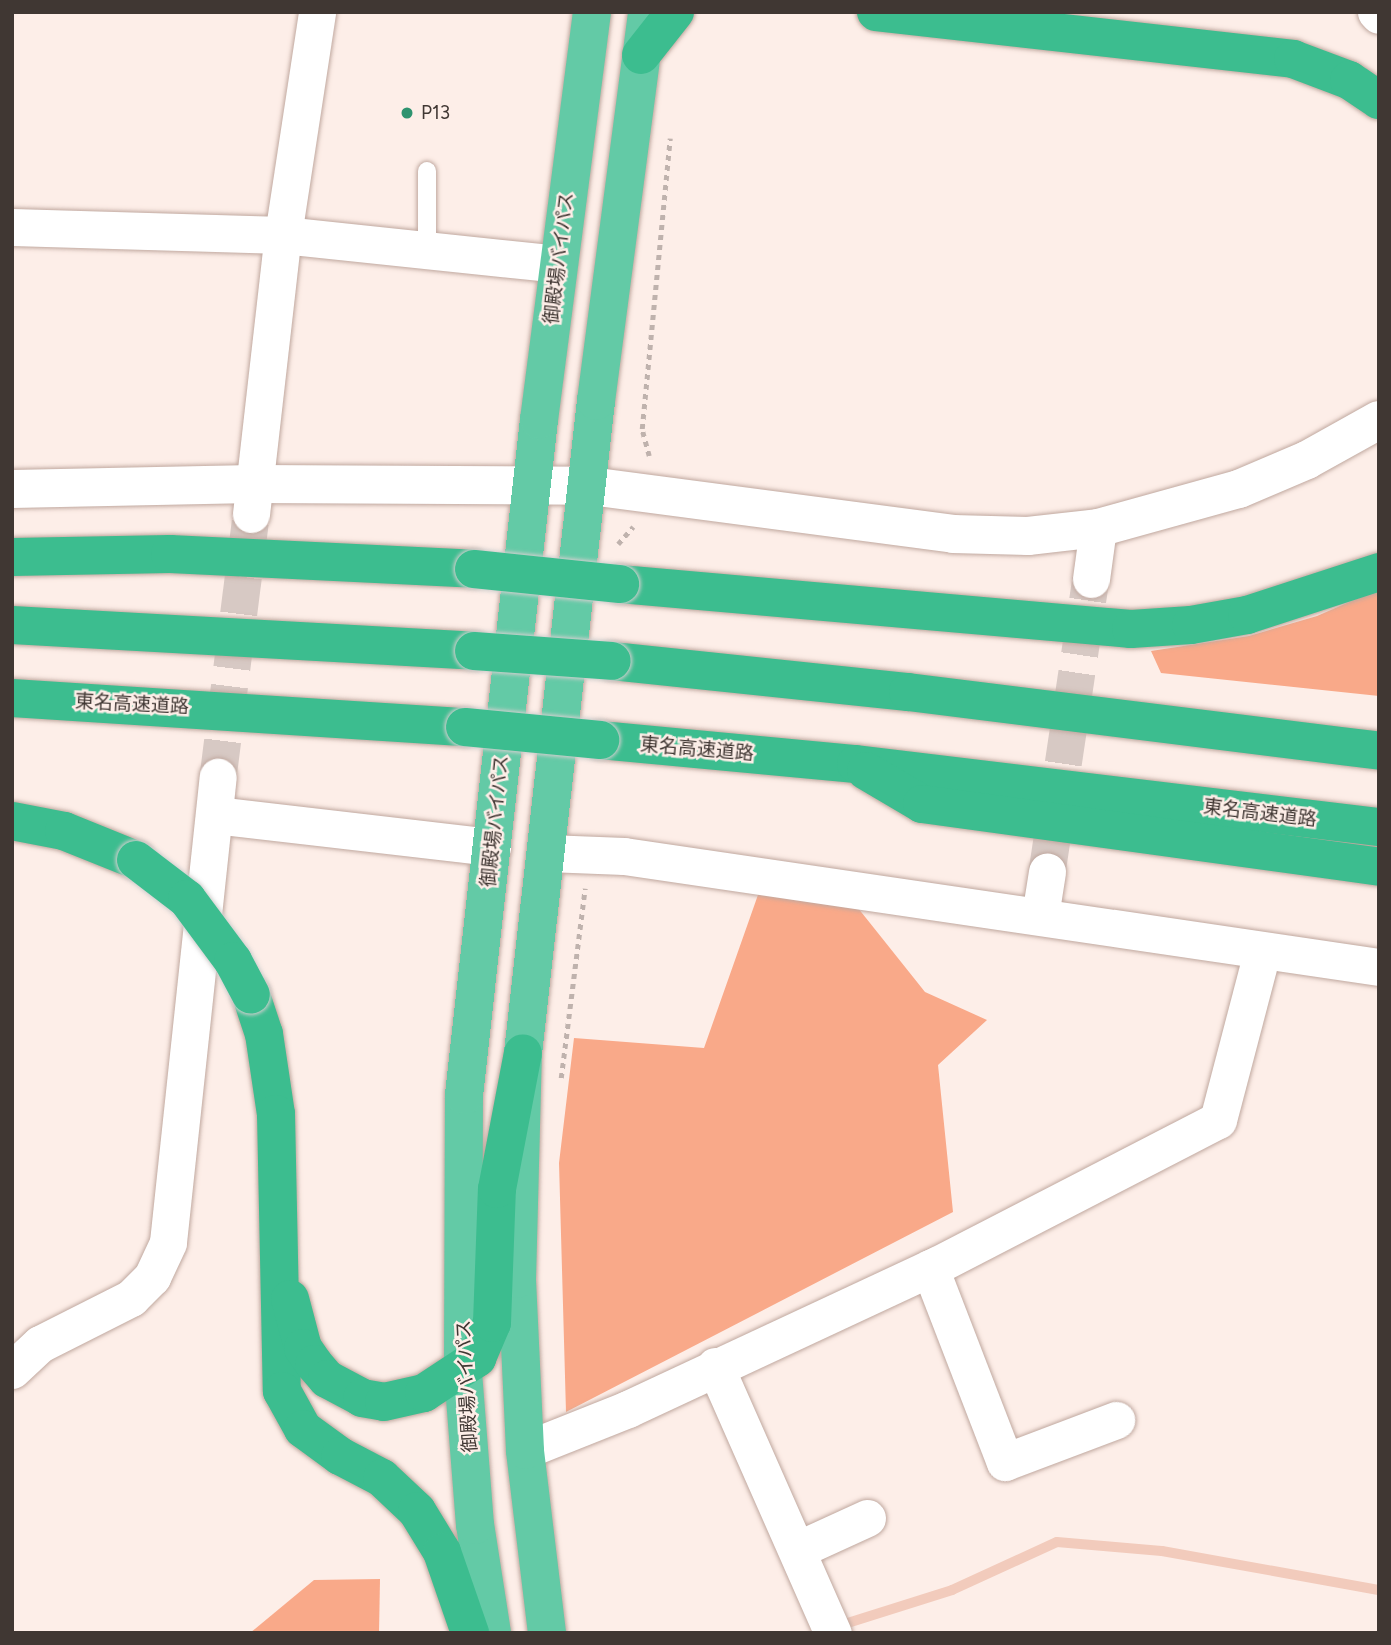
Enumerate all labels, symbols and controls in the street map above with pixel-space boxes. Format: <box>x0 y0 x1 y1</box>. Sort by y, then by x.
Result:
place label: P13 <box>421 102 450 124</box>
marker: P13 <box>399 105 415 121</box>
street label: 御殿場バイパス <box>540 191 578 325</box>
street label: 東名高速道路 <box>74 690 190 718</box>
street label: 東名高速道路 <box>639 733 755 765</box>
street label: 御殿場バイパス <box>477 754 513 888</box>
street label: 東名高速道路 <box>1202 795 1318 831</box>
street label: 御殿場バイパス <box>452 1319 482 1453</box>

